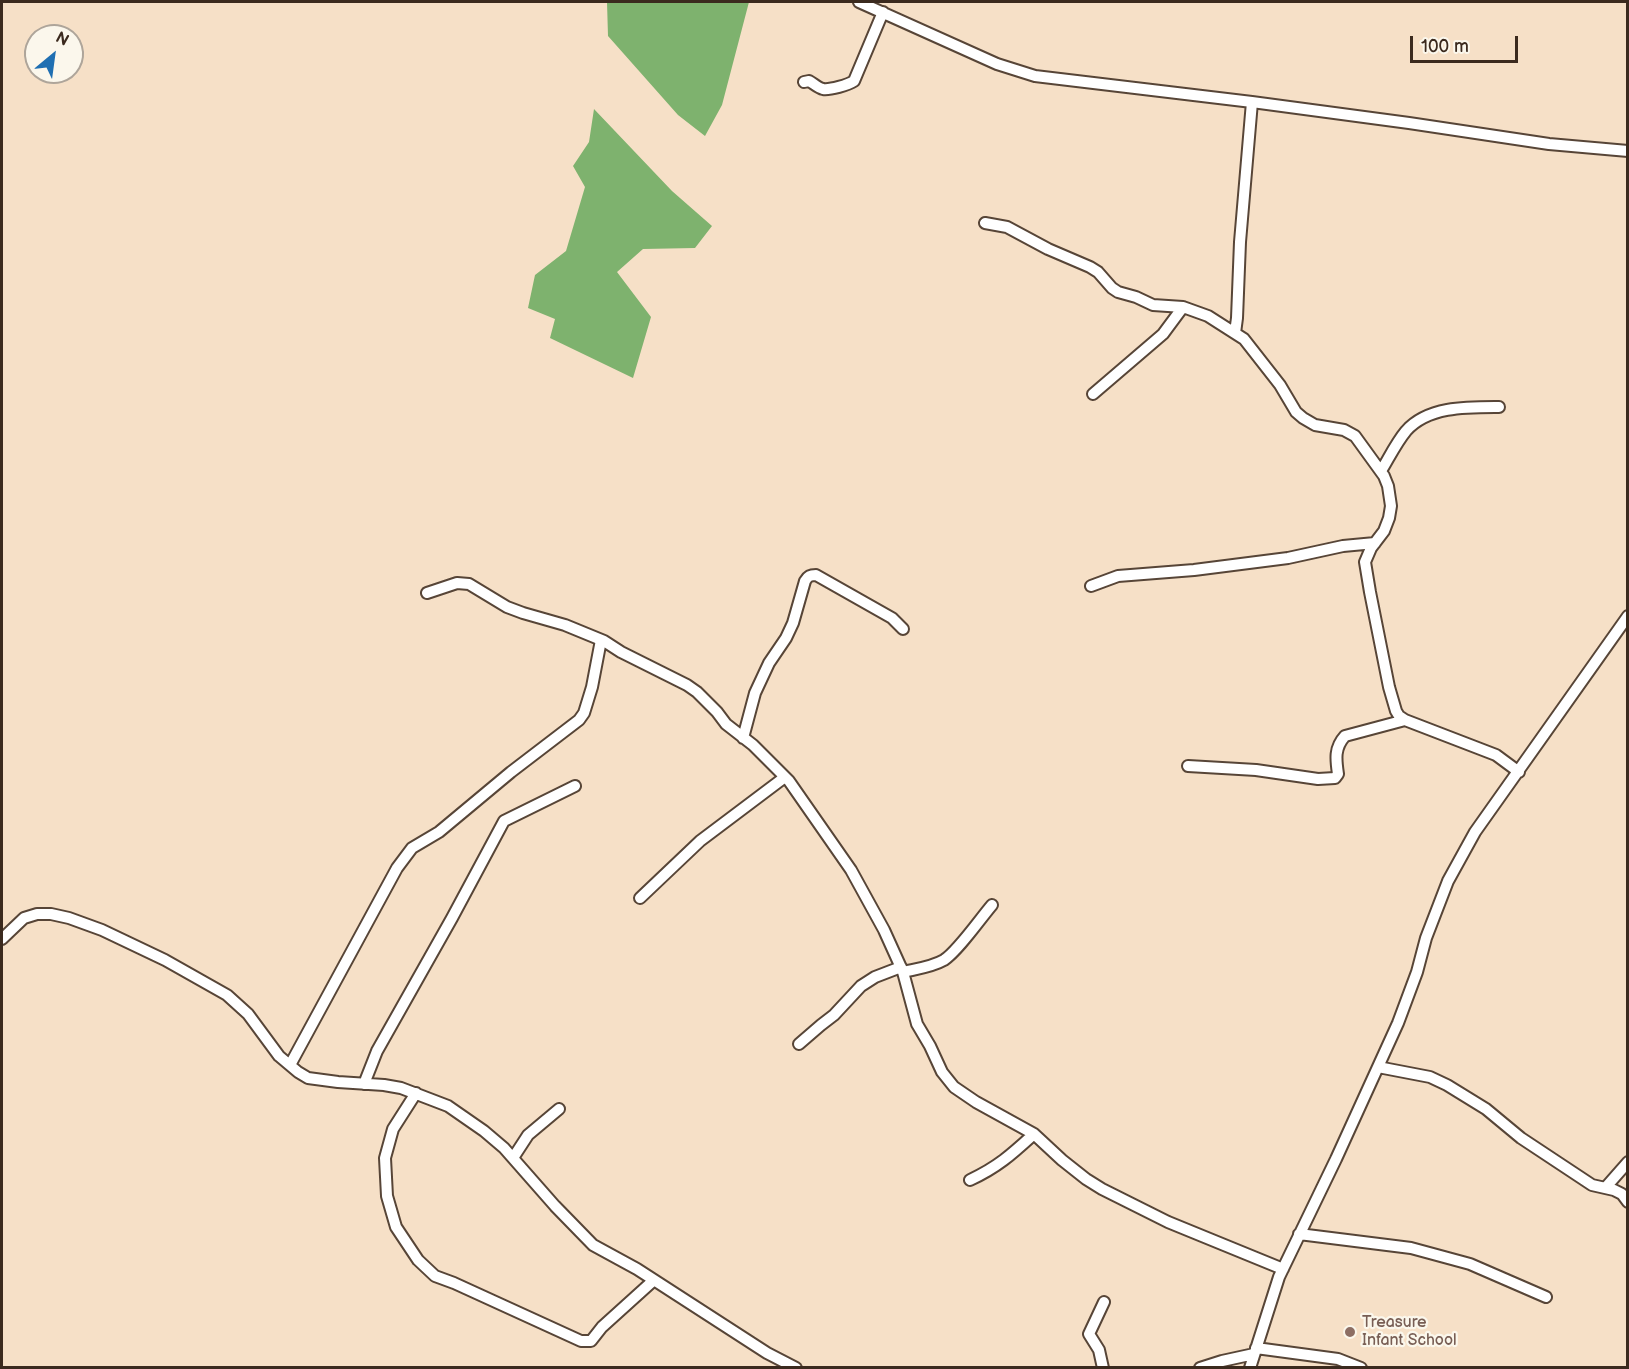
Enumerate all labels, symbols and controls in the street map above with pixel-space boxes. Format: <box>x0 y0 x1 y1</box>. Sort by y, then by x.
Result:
north arrow <box>24 24 84 84</box>
scale bar <box>1413 24 1521 62</box>
text: N <box>52 28 72 51</box>
text: 100 m <box>1421 36 1469 57</box>
place label: Treasure Infant School <box>1362 1313 1457 1351</box>
marker: Treasure Infant School <box>1343 1325 1357 1339</box>

